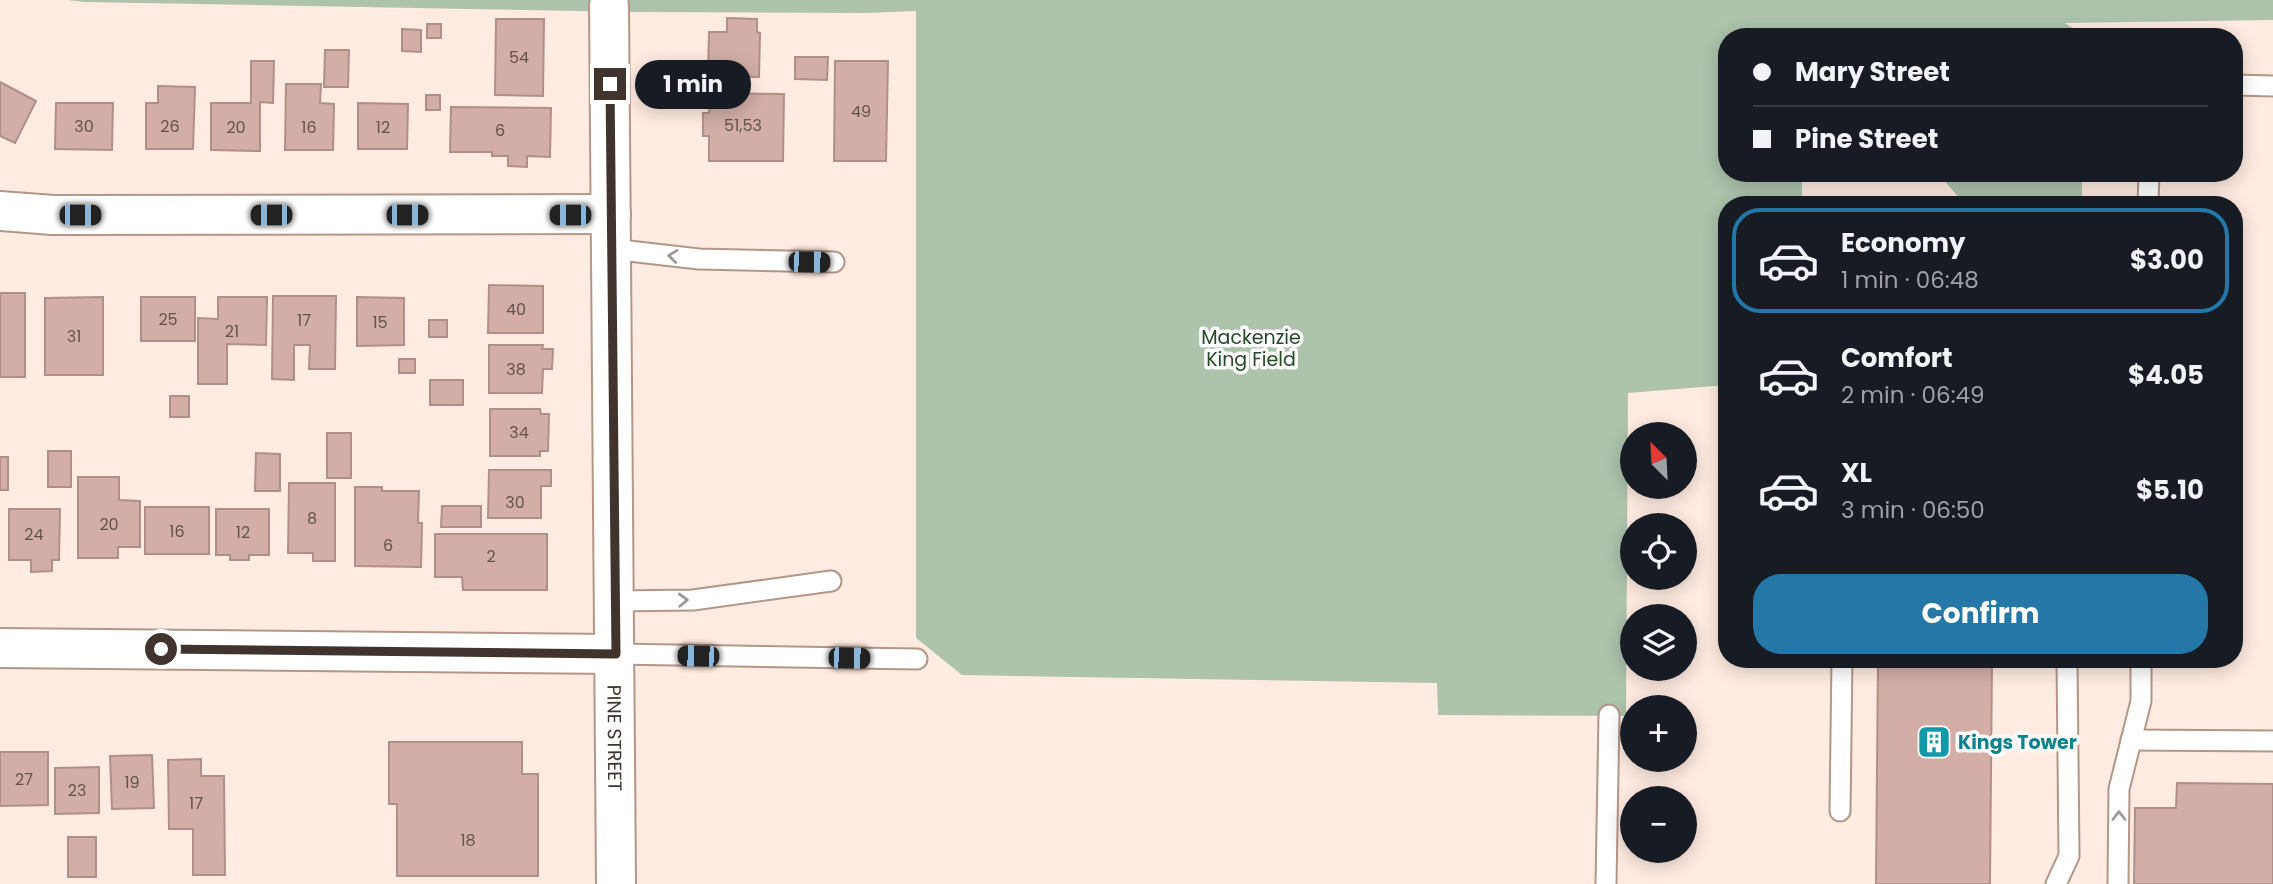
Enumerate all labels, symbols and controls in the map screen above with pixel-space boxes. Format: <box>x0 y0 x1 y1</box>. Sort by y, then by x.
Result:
house number: 54 <box>509 46 529 69</box>
text: Mary Street <box>1795 54 1950 90</box>
callout: 1 min <box>634 60 750 108</box>
route end <box>594 68 626 100</box>
text: 1 min <box>663 68 723 100</box>
house number: 49 <box>851 100 871 123</box>
house number: 51,53 <box>724 114 762 137</box>
house number: 30 <box>74 115 94 138</box>
house number: 26 <box>160 115 180 138</box>
house number: 20 <box>226 116 246 139</box>
house number: 16 <box>301 116 317 139</box>
house number: 12 <box>376 116 390 139</box>
house number: 6 <box>495 119 505 142</box>
text: Pine Street <box>1795 121 1938 157</box>
car <box>60 205 102 226</box>
car <box>251 205 293 226</box>
car <box>387 205 429 226</box>
car <box>550 205 592 226</box>
text: Economy <box>1841 225 1965 261</box>
icon: car <box>1757 229 1820 292</box>
text: $3.00 <box>2130 242 2204 278</box>
one-way arrow <box>667 249 679 264</box>
car <box>788 251 831 273</box>
text: 1 min · 06:48 <box>1841 264 1979 296</box>
house number: 40 <box>506 298 526 321</box>
house number: 25 <box>158 308 178 331</box>
house number: 17 <box>297 309 311 332</box>
house number: 15 <box>372 311 388 334</box>
house number: 21 <box>225 320 239 343</box>
park label: Mackenzie King Field <box>1201 324 1301 373</box>
house number: 31 <box>67 325 81 348</box>
text: Comfort <box>1841 340 1953 376</box>
icon: car <box>1757 344 1820 407</box>
text: $4.05 <box>2128 357 2204 393</box>
house number: 38 <box>506 358 526 381</box>
text: 2 min · 06:49 <box>1841 379 1985 411</box>
house number: 34 <box>509 421 529 444</box>
north arrow <box>1620 422 1698 499</box>
map controls <box>1620 422 1697 863</box>
text: XL <box>1841 455 1872 491</box>
icon: car <box>1757 459 1820 522</box>
text: $5.10 <box>2136 472 2204 508</box>
house number: 30 <box>505 491 525 514</box>
text: 3 min · 06:50 <box>1841 494 1985 526</box>
house number: 8 <box>307 507 317 530</box>
house number: 20 <box>99 513 119 536</box>
button: locate <box>1620 513 1697 590</box>
house number: 16 <box>169 520 185 543</box>
house number: 12 <box>236 521 250 544</box>
house number: 24 <box>24 523 44 546</box>
house number: 6 <box>383 534 393 557</box>
house number: 2 <box>486 545 496 568</box>
button: Confirm <box>1753 574 2208 654</box>
one-way arrow <box>678 592 689 607</box>
button: layers <box>1620 604 1697 681</box>
route start <box>145 633 177 665</box>
car <box>677 645 720 667</box>
car <box>828 647 871 669</box>
street label: PINE STREET <box>600 685 628 791</box>
button: + <box>1620 695 1697 772</box>
building icon: Kings Tower <box>1915 723 1953 761</box>
place label: Kings Tower <box>1958 729 2077 756</box>
house number: 27 <box>15 768 33 791</box>
house number: 19 <box>124 771 140 794</box>
house number: 23 <box>68 779 86 802</box>
button: − <box>1620 786 1697 863</box>
house number: 17 <box>189 792 203 815</box>
one-way arrow <box>2111 810 2127 821</box>
house number: 18 <box>460 829 476 852</box>

